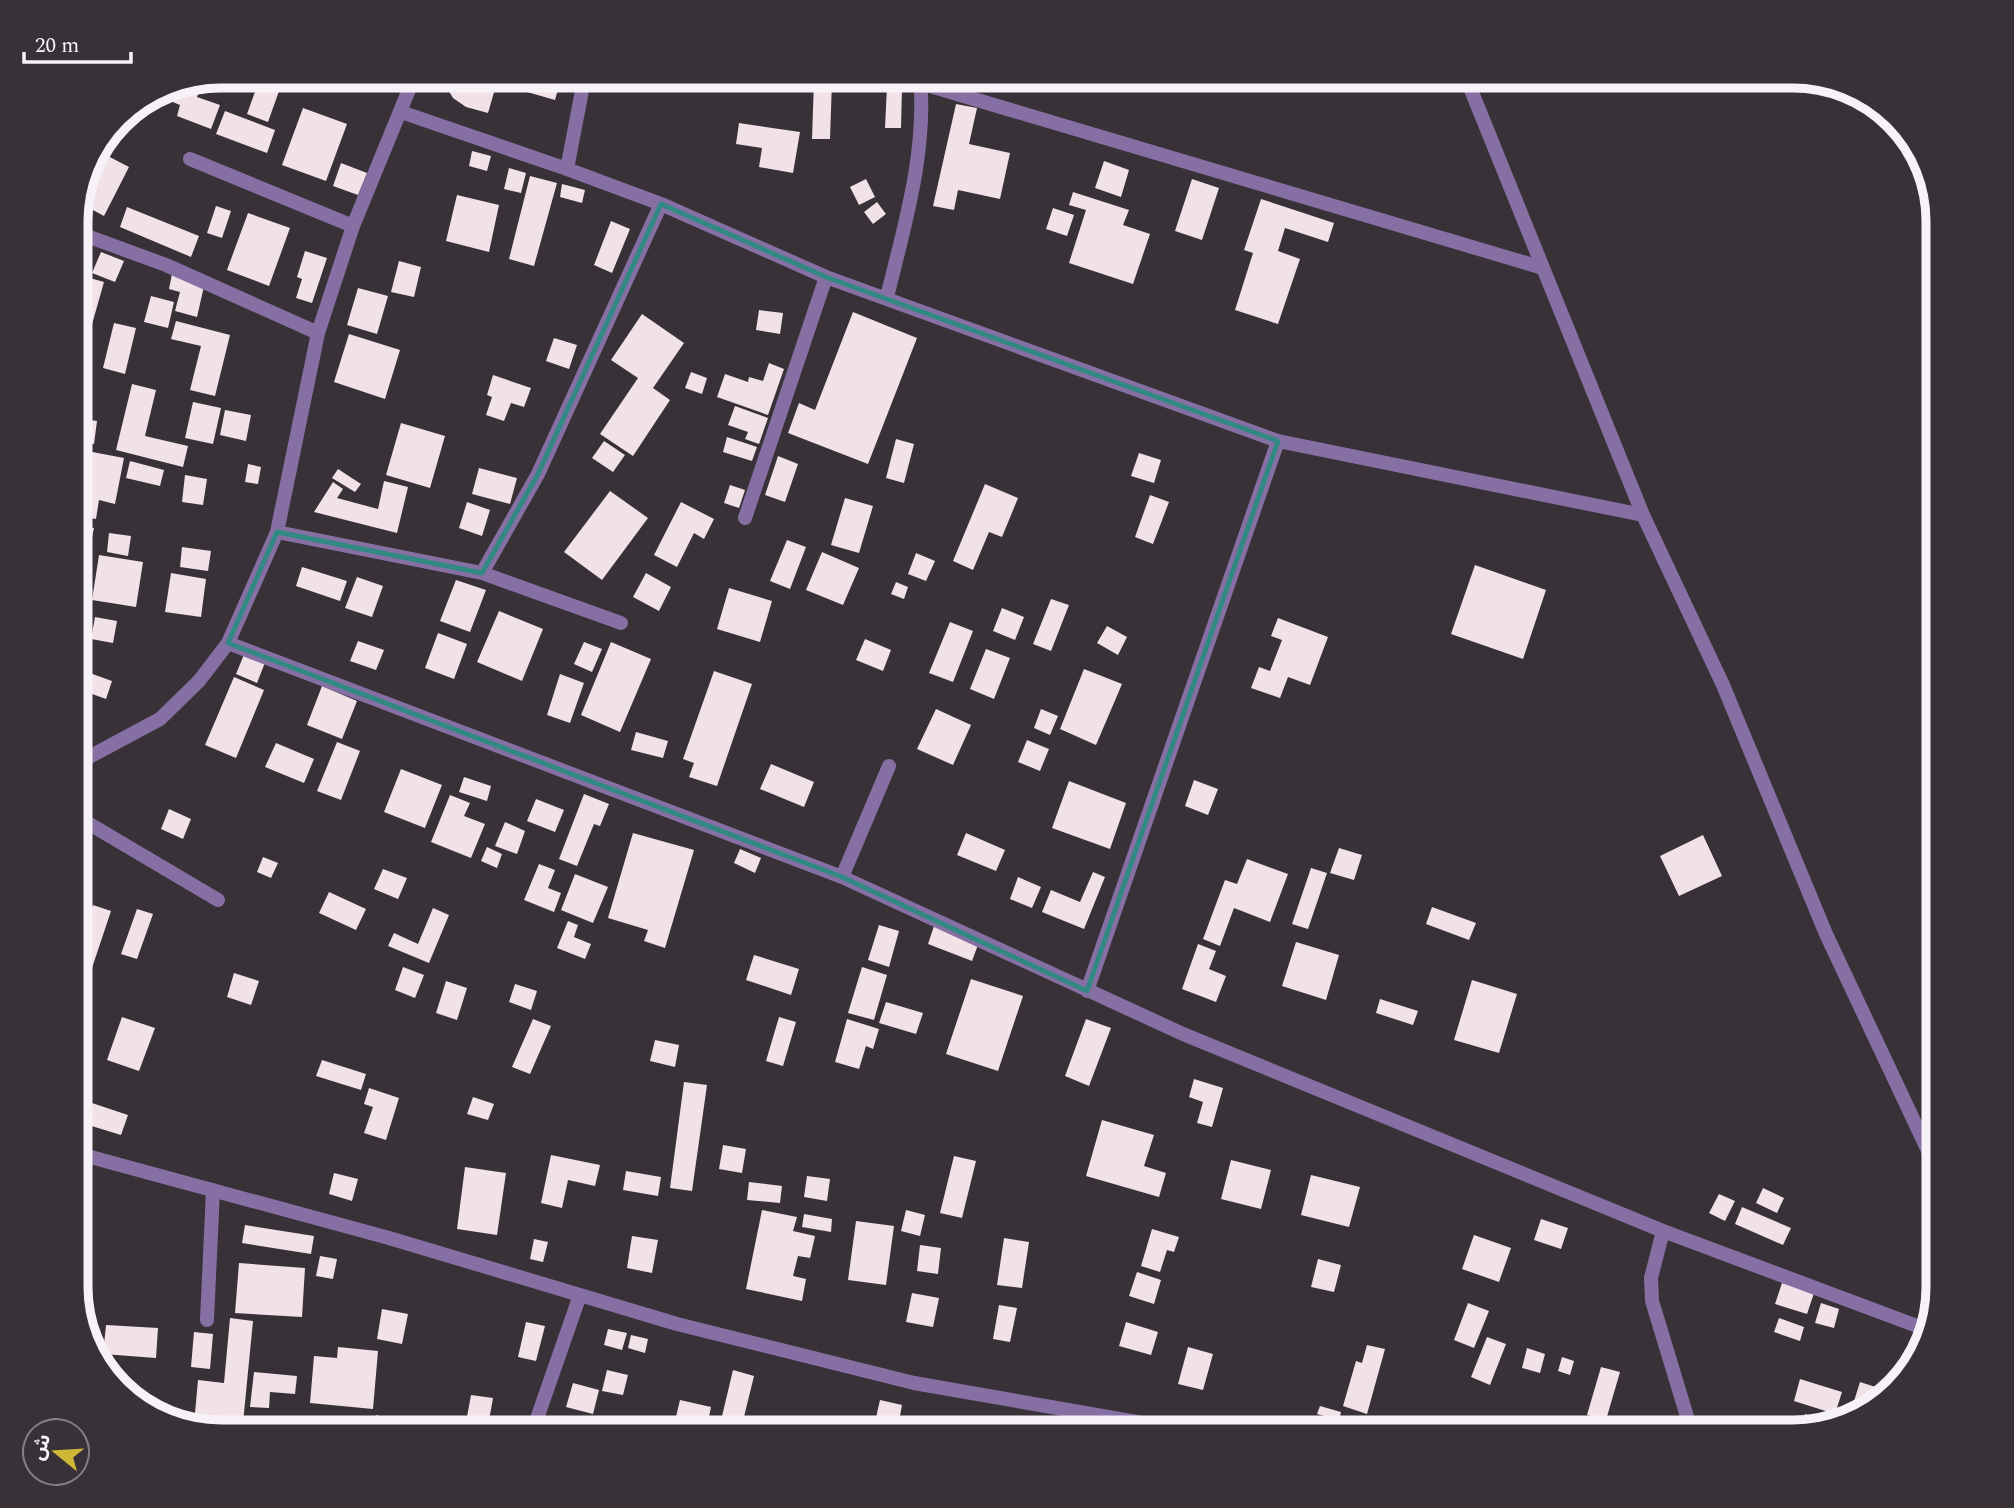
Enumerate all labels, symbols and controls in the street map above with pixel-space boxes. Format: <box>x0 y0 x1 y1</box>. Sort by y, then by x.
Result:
scale bar <box>24 21 131 65</box>
text: 20 m <box>35 30 79 62</box>
north arrow <box>21 1417 91 1487</box>
text: ش <box>23 1430 59 1464</box>

